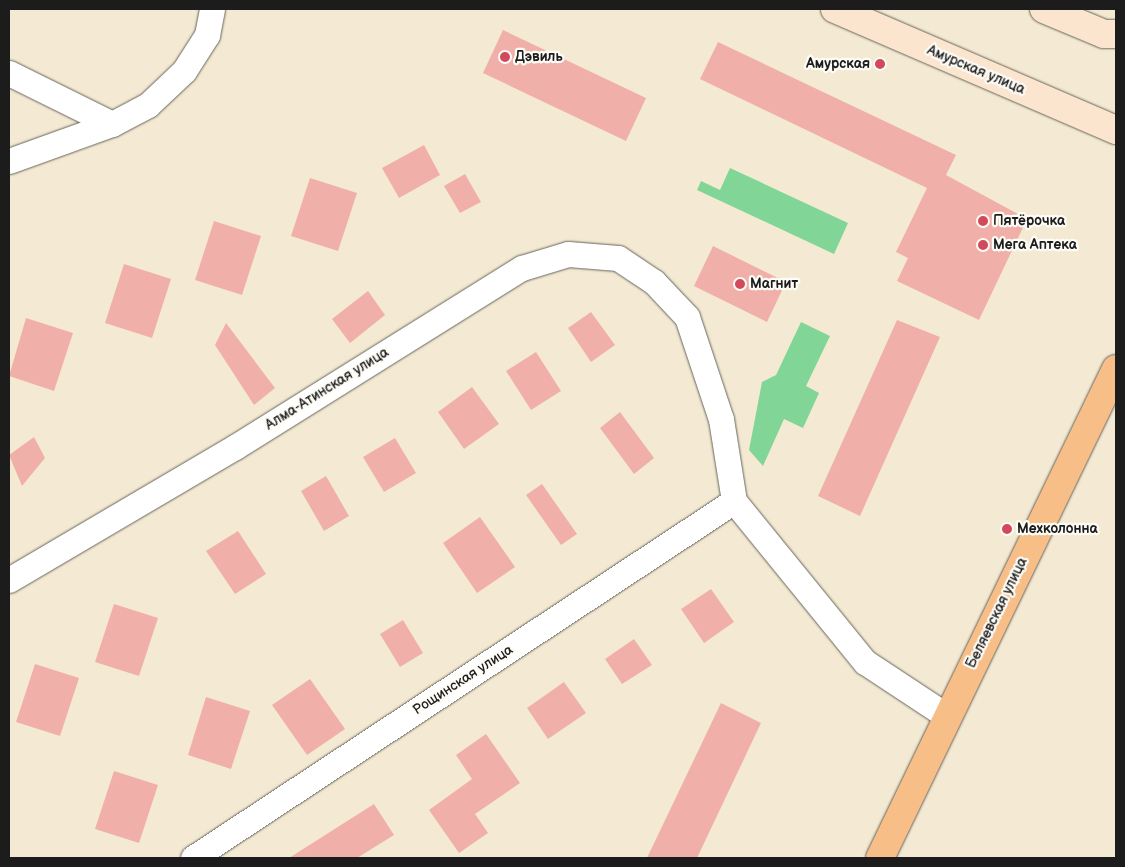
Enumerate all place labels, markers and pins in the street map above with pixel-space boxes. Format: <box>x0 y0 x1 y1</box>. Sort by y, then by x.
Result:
place label: Дэвиль <box>515 49 563 65</box>
marker: Дэвиль <box>499 51 511 63</box>
place label: Амурская <box>806 56 870 72</box>
marker: Амурская <box>874 58 886 70</box>
place label: Пятёрочка <box>993 213 1065 229</box>
marker: Пятёрочка <box>977 215 989 227</box>
place label: Мега Аптека <box>993 237 1077 253</box>
marker: Мега Аптека <box>977 239 989 251</box>
place label: Магнит <box>750 276 798 292</box>
marker: Магнит <box>734 278 746 290</box>
place label: Мехколонна <box>1017 521 1098 537</box>
marker: Мехколонна <box>1001 523 1013 535</box>

